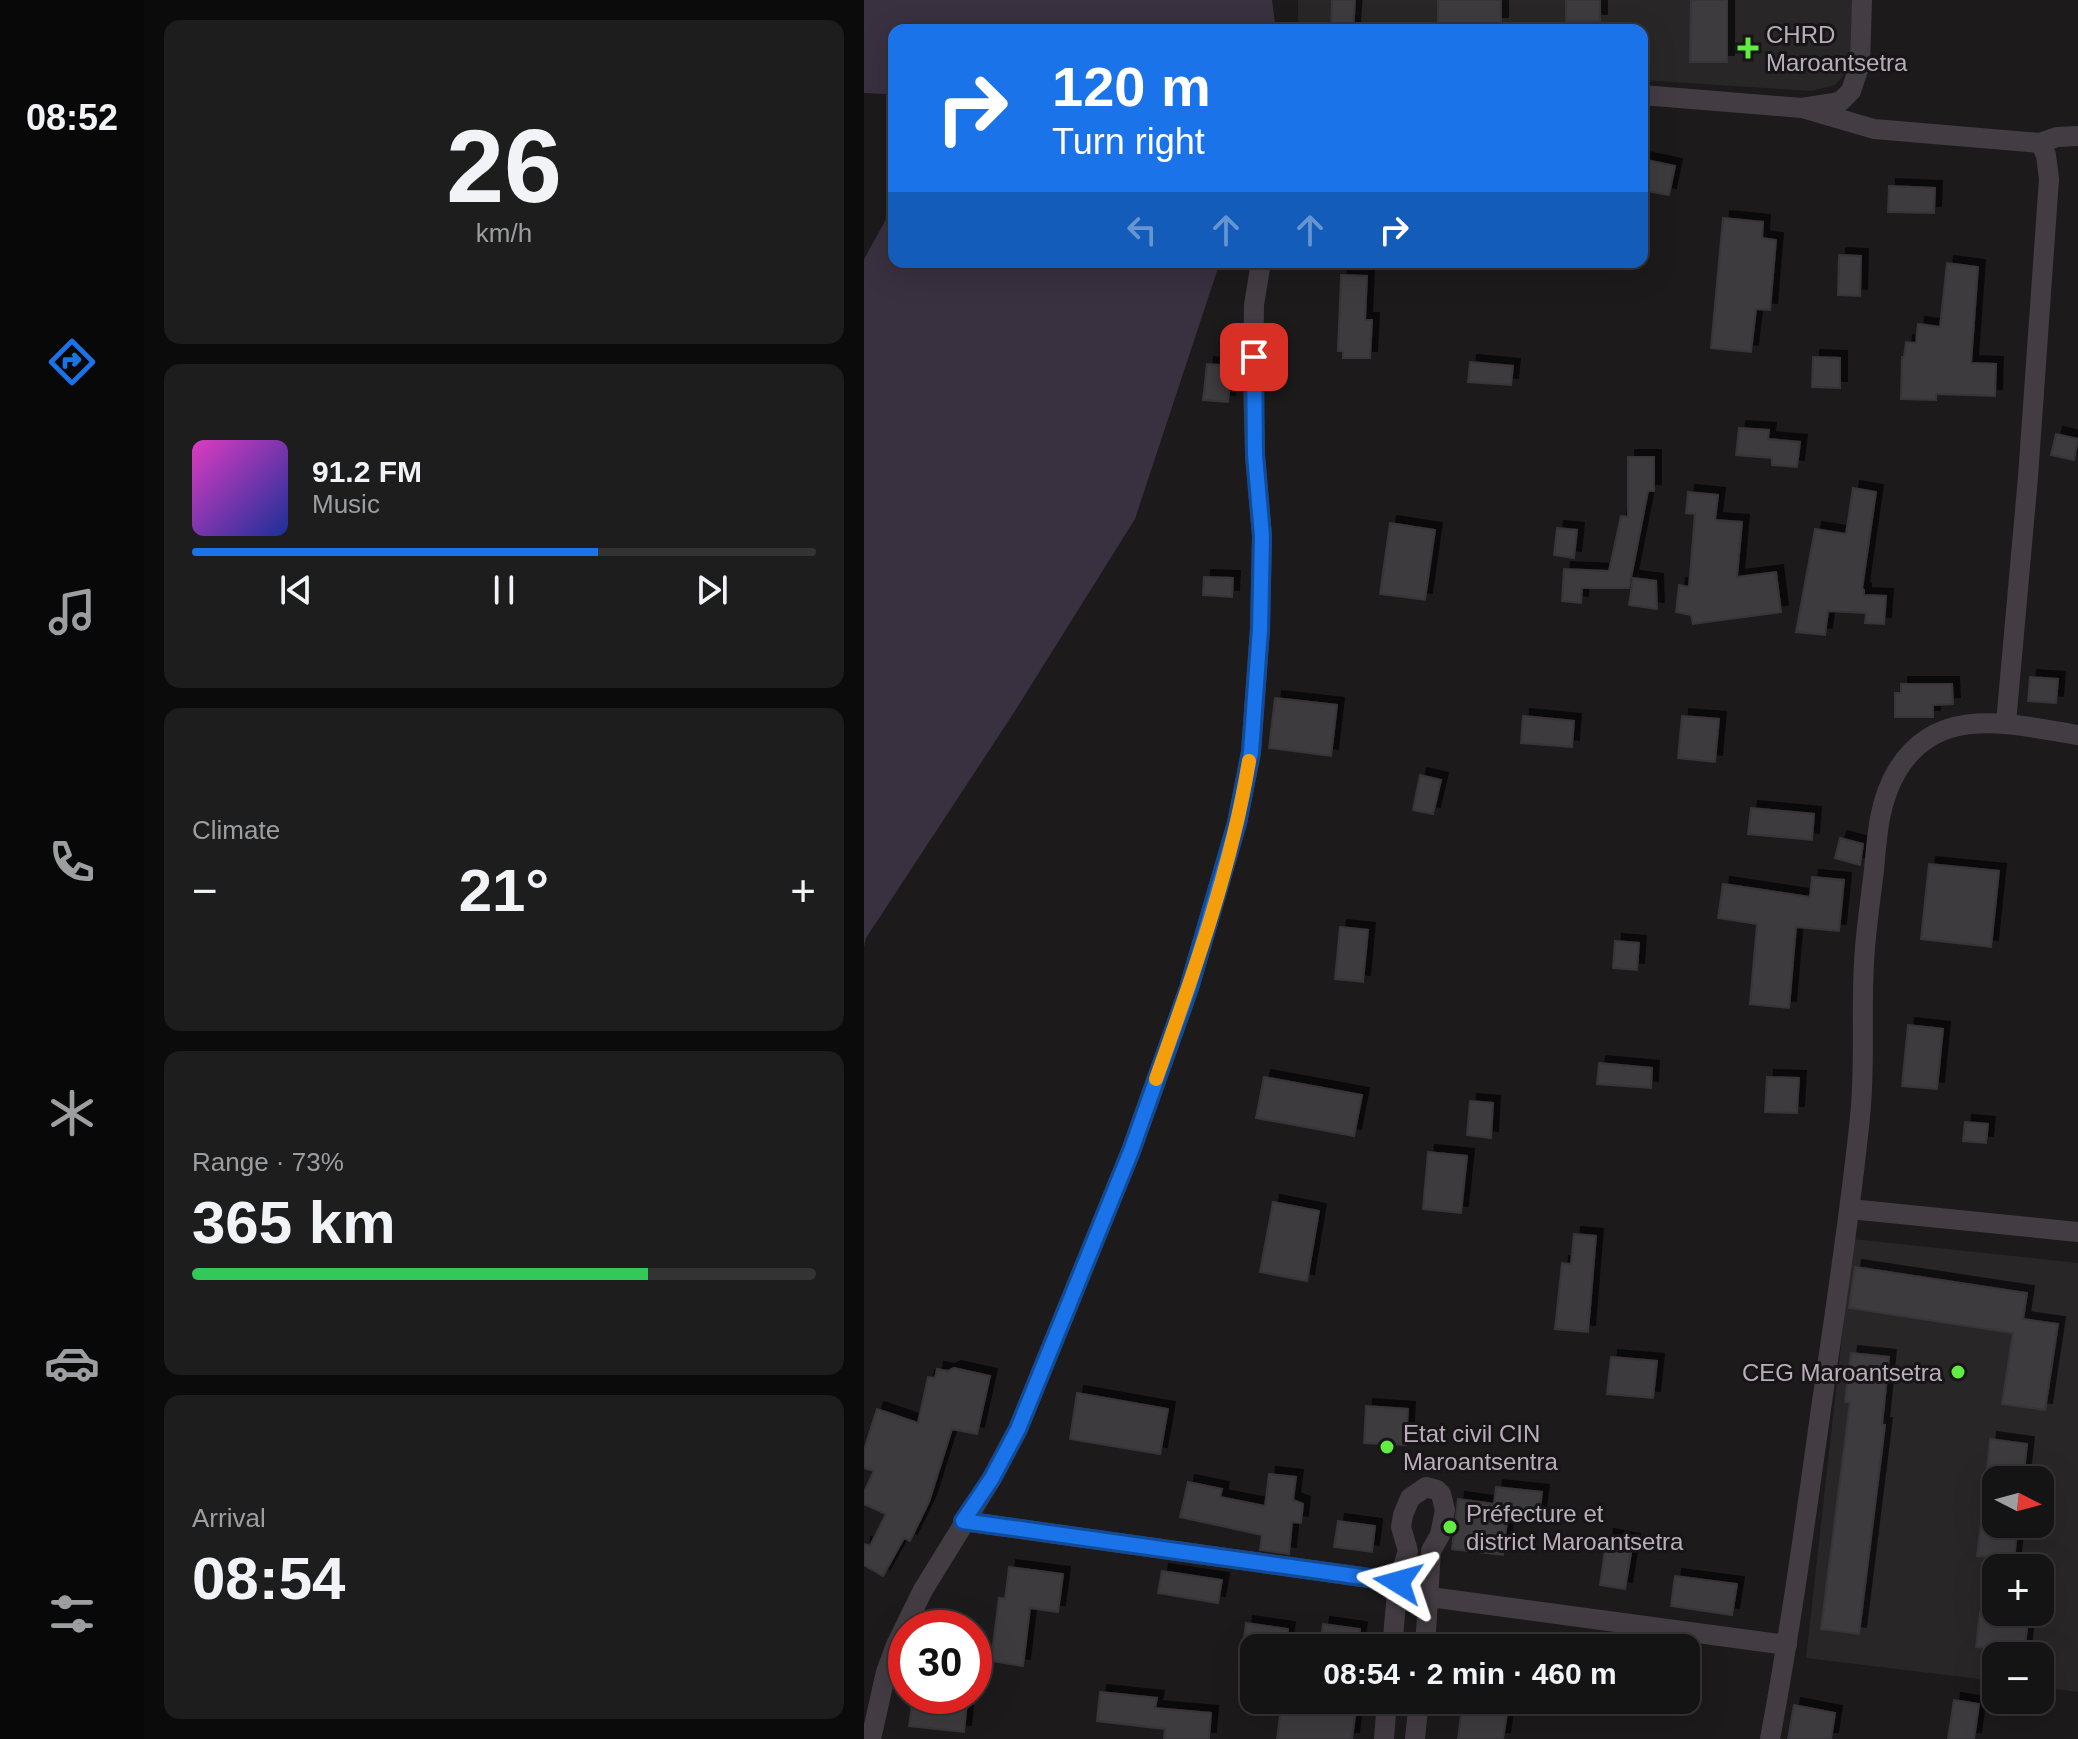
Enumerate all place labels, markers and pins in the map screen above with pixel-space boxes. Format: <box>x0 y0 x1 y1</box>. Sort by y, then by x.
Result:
place label: CHRD Maroantsetra <box>1766 21 1908 76</box>
marker: CHRD Maroantsetra <box>1737 37 1759 59</box>
pin <box>1220 323 1288 391</box>
place label: CEG Maroantsetra <box>1742 1359 1943 1386</box>
marker: CEG Maroantsetra <box>1949 1363 1967 1381</box>
place label: Etat civil CIN Maroantsentra <box>1403 1420 1558 1475</box>
marker: Etat civil CIN Maroantsentra <box>1378 1438 1396 1456</box>
place label: Préfecture et district Maroantsetra <box>1466 1500 1684 1555</box>
marker: Préfecture et district Maroantsetra <box>1441 1518 1459 1536</box>

